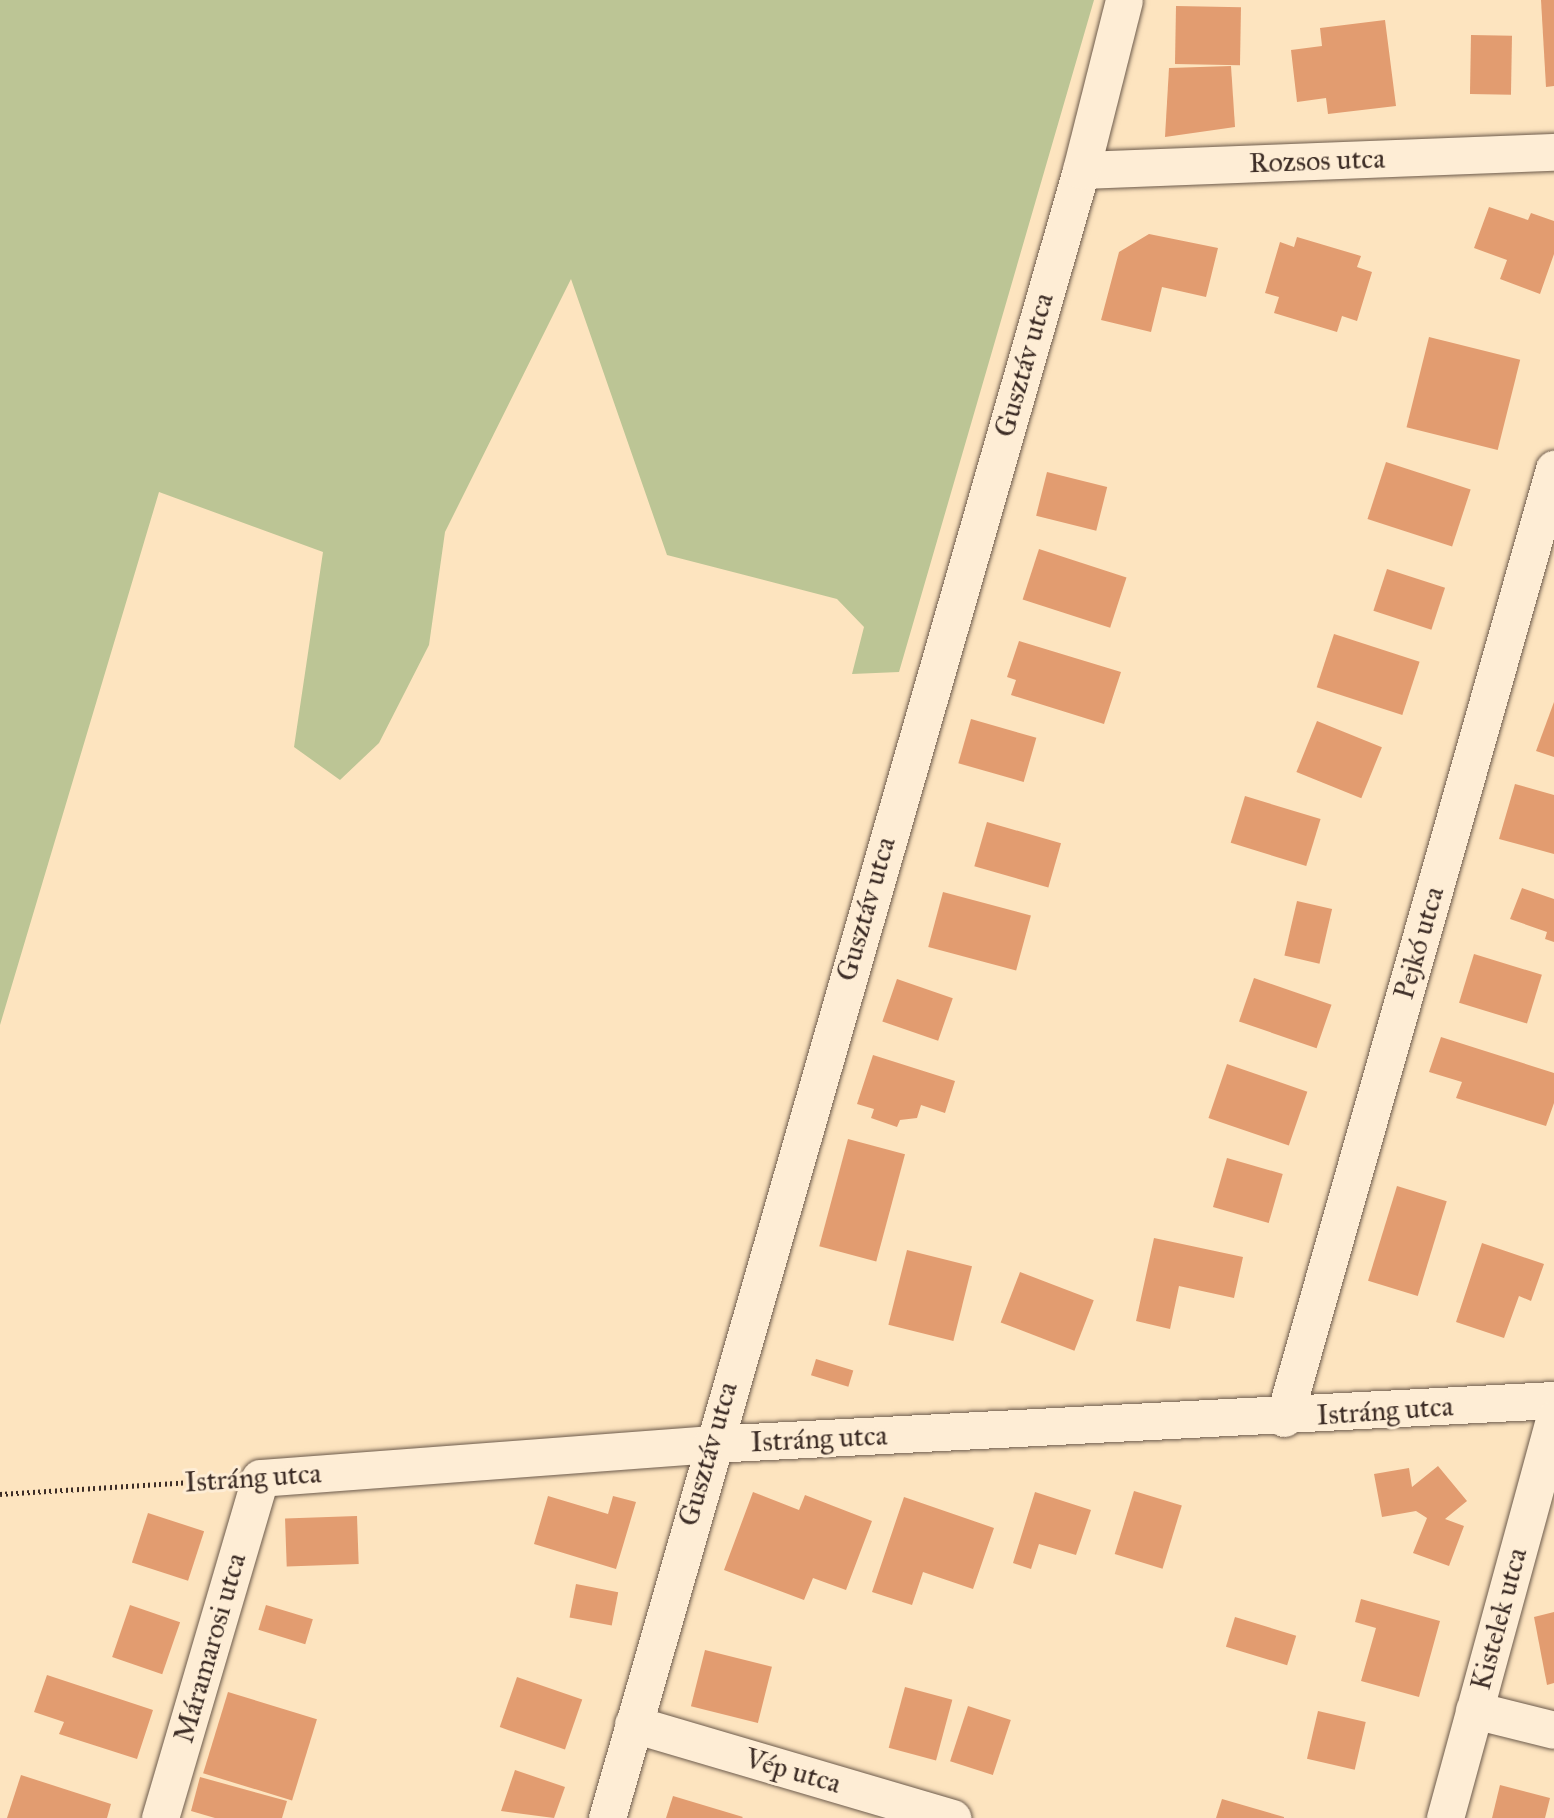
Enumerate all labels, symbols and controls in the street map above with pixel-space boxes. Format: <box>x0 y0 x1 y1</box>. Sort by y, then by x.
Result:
street label: Rozsos utca <box>1248 142 1386 180</box>
street label: Gusztáv utca <box>987 289 1061 441</box>
street label: Gusztáv utca <box>829 833 903 985</box>
street label: Pejkó utca <box>1387 883 1451 1003</box>
street label: Gusztáv utca <box>671 1378 745 1530</box>
street label: Istráng utca <box>1316 1389 1454 1433</box>
street label: Istráng utca <box>750 1419 888 1459</box>
street label: Istráng utca <box>184 1456 322 1500</box>
street label: Kistelek utca <box>1464 1544 1534 1694</box>
street label: Máramarosi utca <box>167 1549 253 1747</box>
street label: Vép utca <box>741 1741 845 1801</box>

